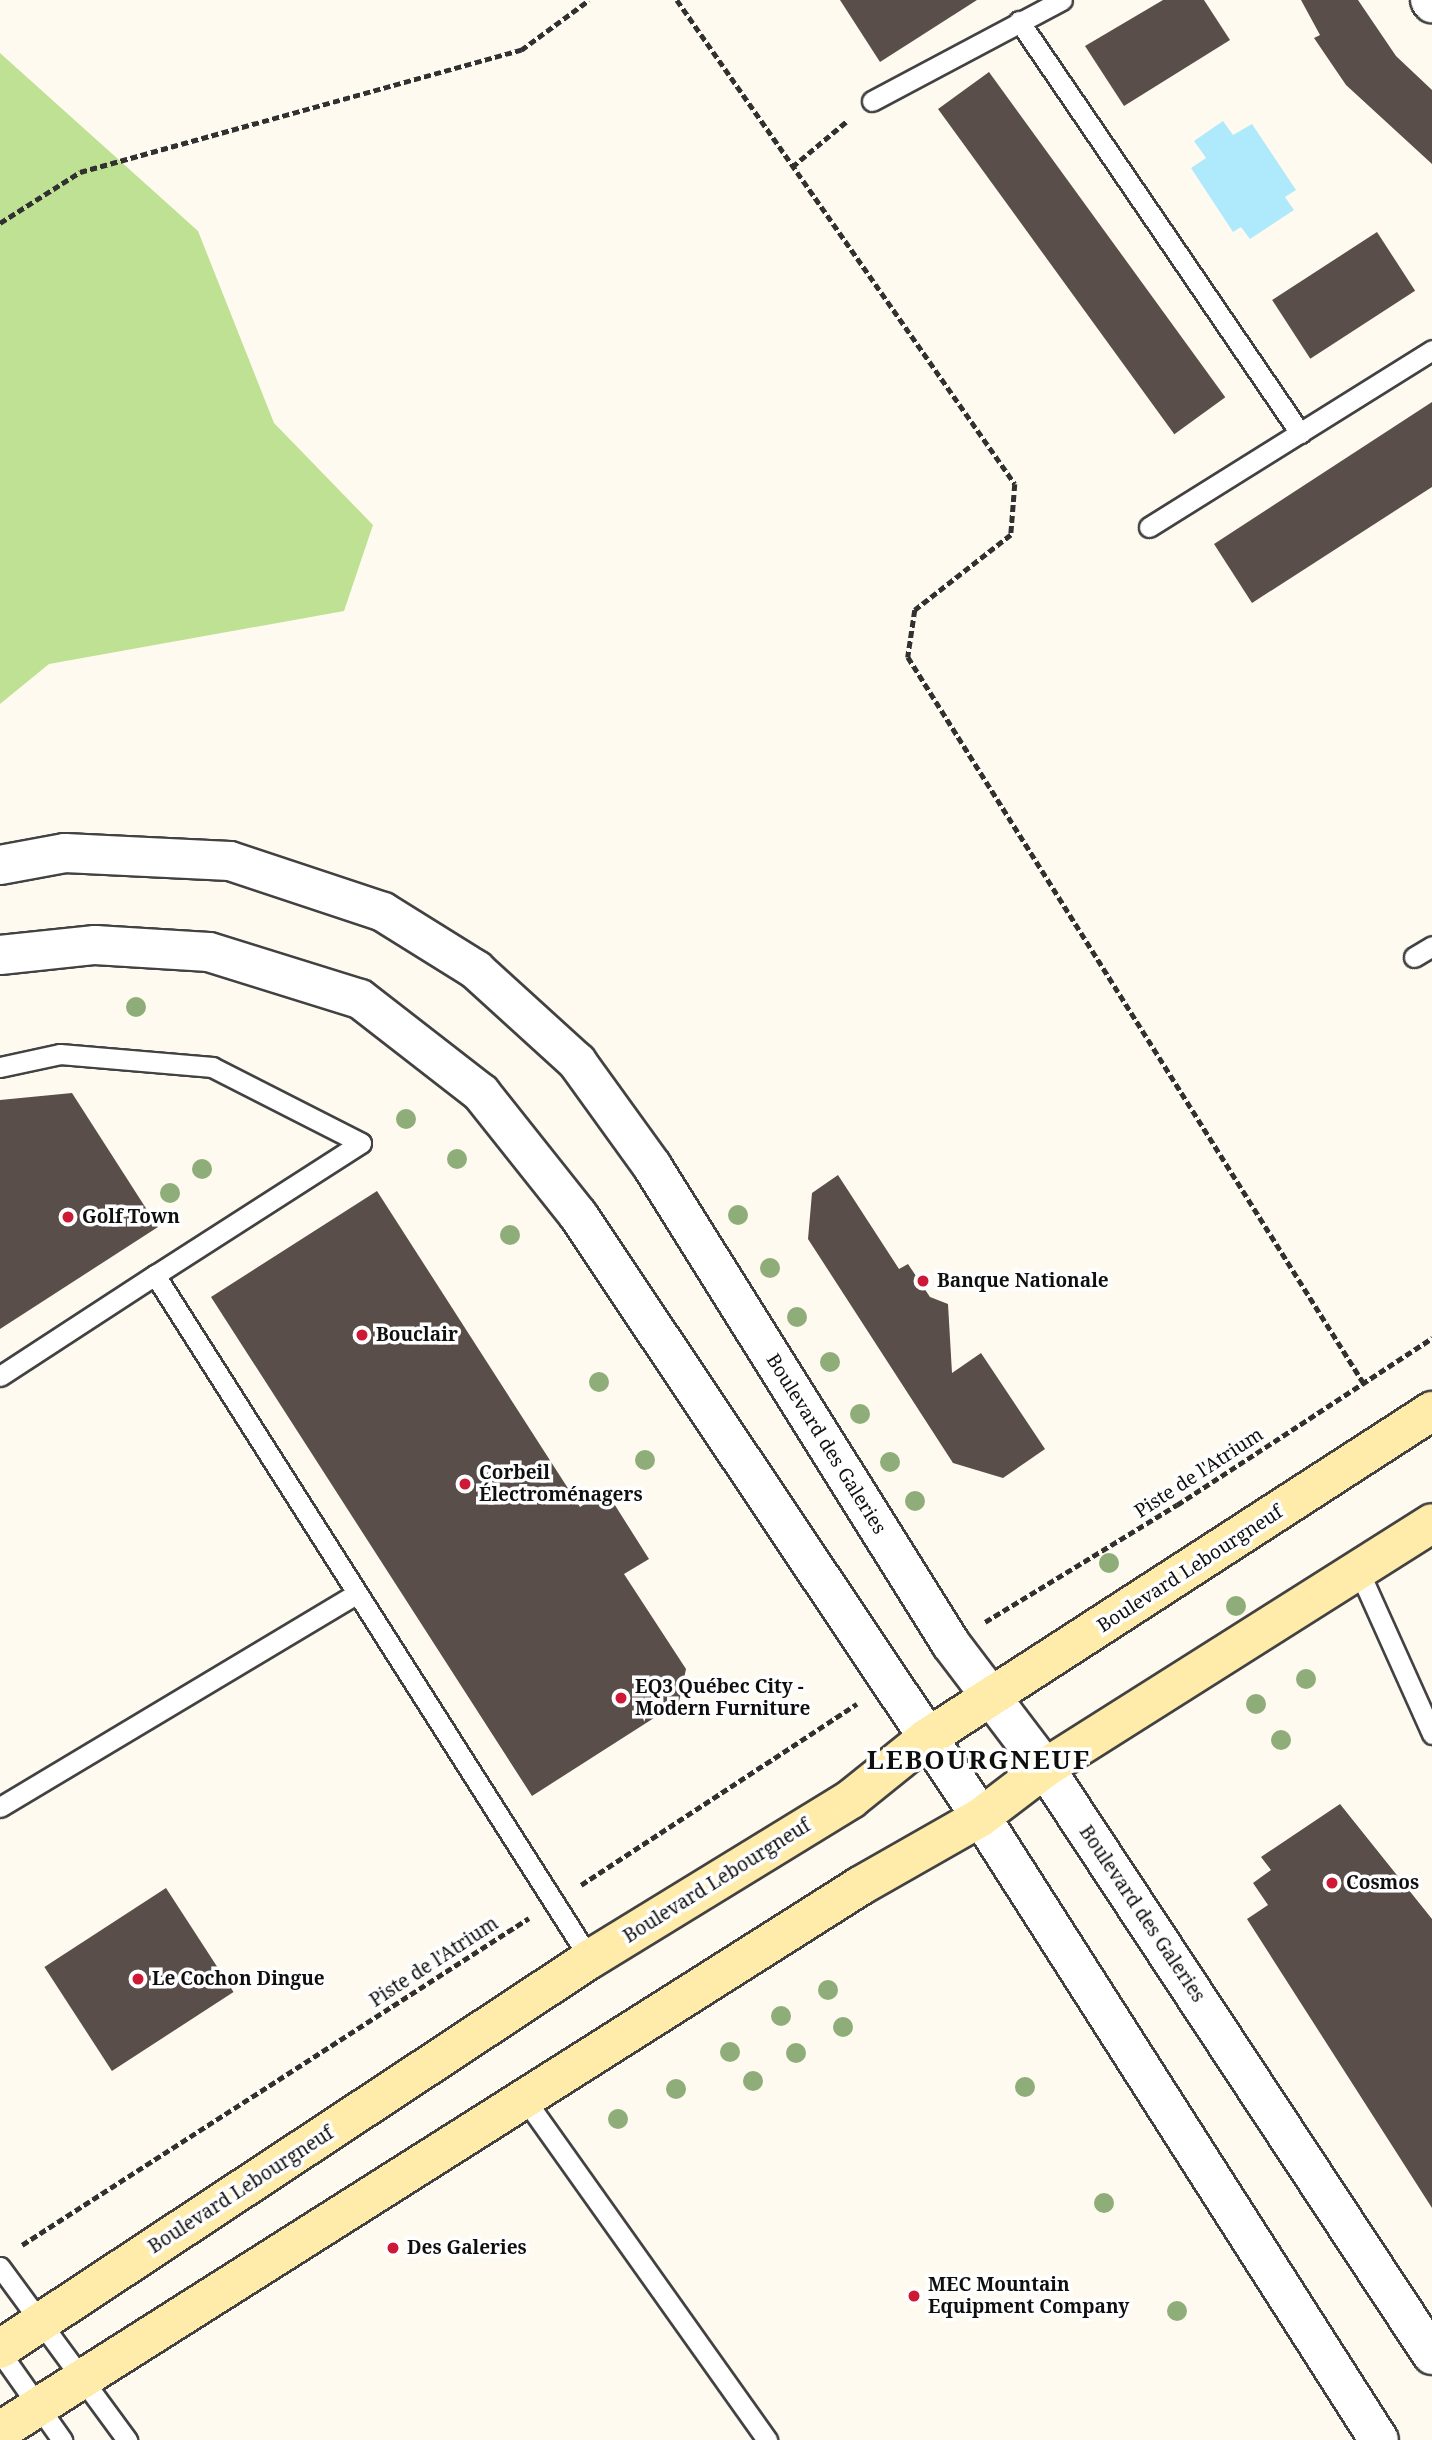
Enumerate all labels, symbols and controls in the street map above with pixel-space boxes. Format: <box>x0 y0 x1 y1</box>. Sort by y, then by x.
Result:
place label: Golf Town <box>82 1206 180 1228</box>
marker: Golf Town <box>60 1209 76 1225</box>
place label: Banque Nationale <box>937 1270 1109 1292</box>
marker: Banque Nationale <box>915 1273 931 1289</box>
place label: Bouclair <box>376 1324 458 1346</box>
marker: Bouclair <box>354 1327 370 1343</box>
street label: Boulevard des Galeries <box>761 1350 891 1538</box>
street label: Piste de l'Atrium <box>1131 1423 1267 1523</box>
place label: Corbeil Électroménagers <box>479 1462 643 1506</box>
marker: Corbeil Électroménagers <box>457 1476 473 1492</box>
street label: Boulevard Lebourgneuf <box>1093 1501 1287 1637</box>
place label: EQ3 Québec City - Modern Furniture <box>635 1676 810 1720</box>
marker: EQ3 Québec City - Modern Furniture <box>613 1690 629 1706</box>
district label: LEBOURGNEUF <box>868 1744 1090 1776</box>
street label: Boulevard Lebourgneuf <box>619 1814 815 1948</box>
street label: Boulevard des Galeries <box>1074 1821 1210 2007</box>
place label: Cosmos <box>1346 1872 1419 1894</box>
marker: Cosmos <box>1324 1875 1340 1891</box>
street label: Piste de l'Atrium <box>366 1912 502 2012</box>
place label: Le Cochon Dingue <box>152 1968 325 1990</box>
marker: Le Cochon Dingue <box>130 1971 146 1987</box>
street label: Boulevard Lebourgneuf <box>144 2122 338 2258</box>
place label: Des Galeries <box>407 2237 527 2259</box>
marker: Des Galeries <box>385 2240 401 2256</box>
place label: MEC Mountain Equipment Company <box>928 2274 1129 2318</box>
marker: MEC Mountain Equipment Company <box>906 2288 922 2304</box>

